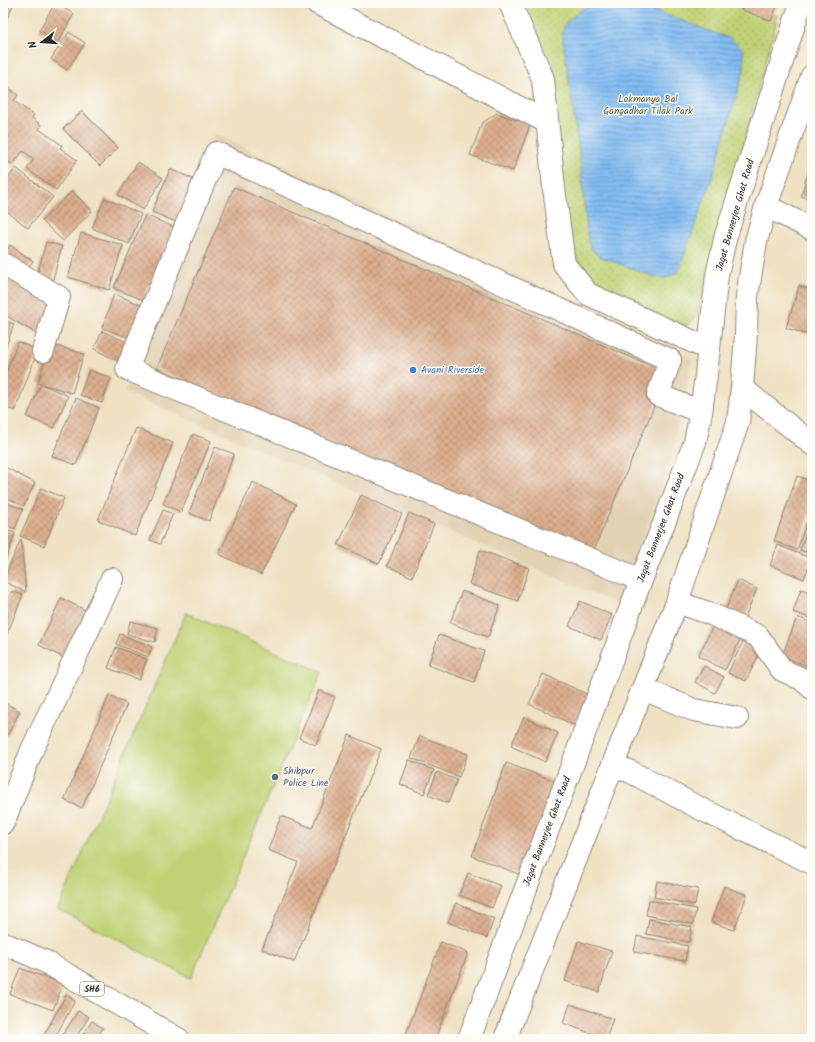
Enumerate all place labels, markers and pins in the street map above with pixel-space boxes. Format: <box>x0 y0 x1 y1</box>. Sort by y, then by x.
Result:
place label: Avani Riverside <box>421 362 485 378</box>
marker: Avani Riverside <box>408 365 418 375</box>
place label: Shibpur Police Line <box>283 763 329 791</box>
marker: Shibpur Police Line <box>270 772 280 782</box>

